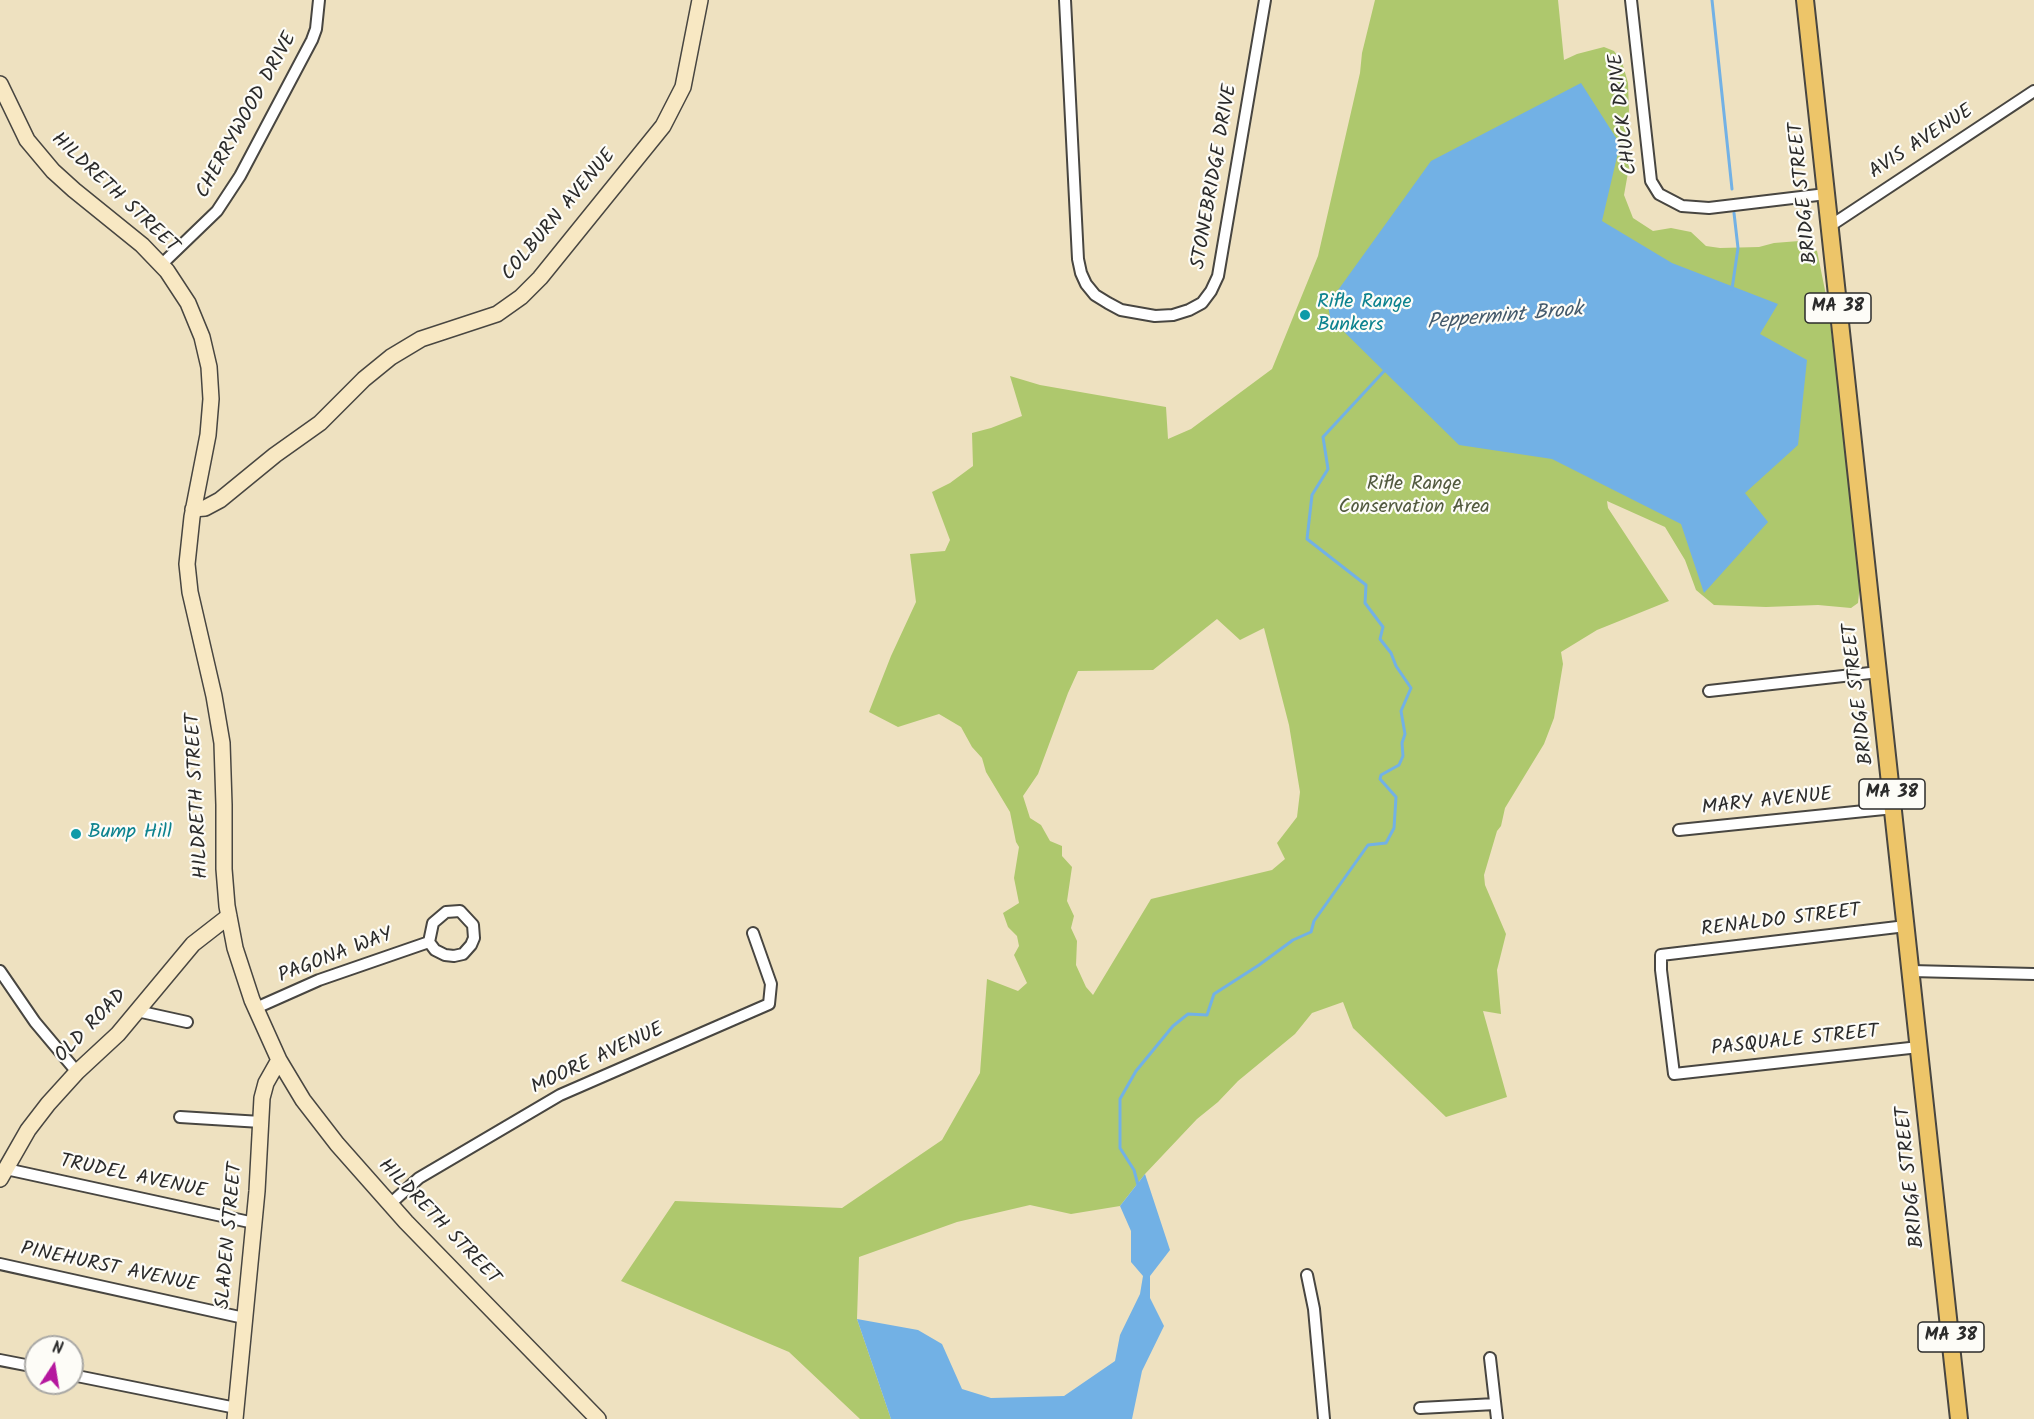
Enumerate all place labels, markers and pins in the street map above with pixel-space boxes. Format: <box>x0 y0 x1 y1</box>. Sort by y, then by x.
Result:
place label: Rifle Range Bunkers <box>1317 292 1412 339</box>
marker: Rifle Range Bunkers <box>1298 308 1312 322</box>
place label: Bump Hill <box>88 822 172 846</box>
marker: Bump Hill <box>69 827 83 841</box>

